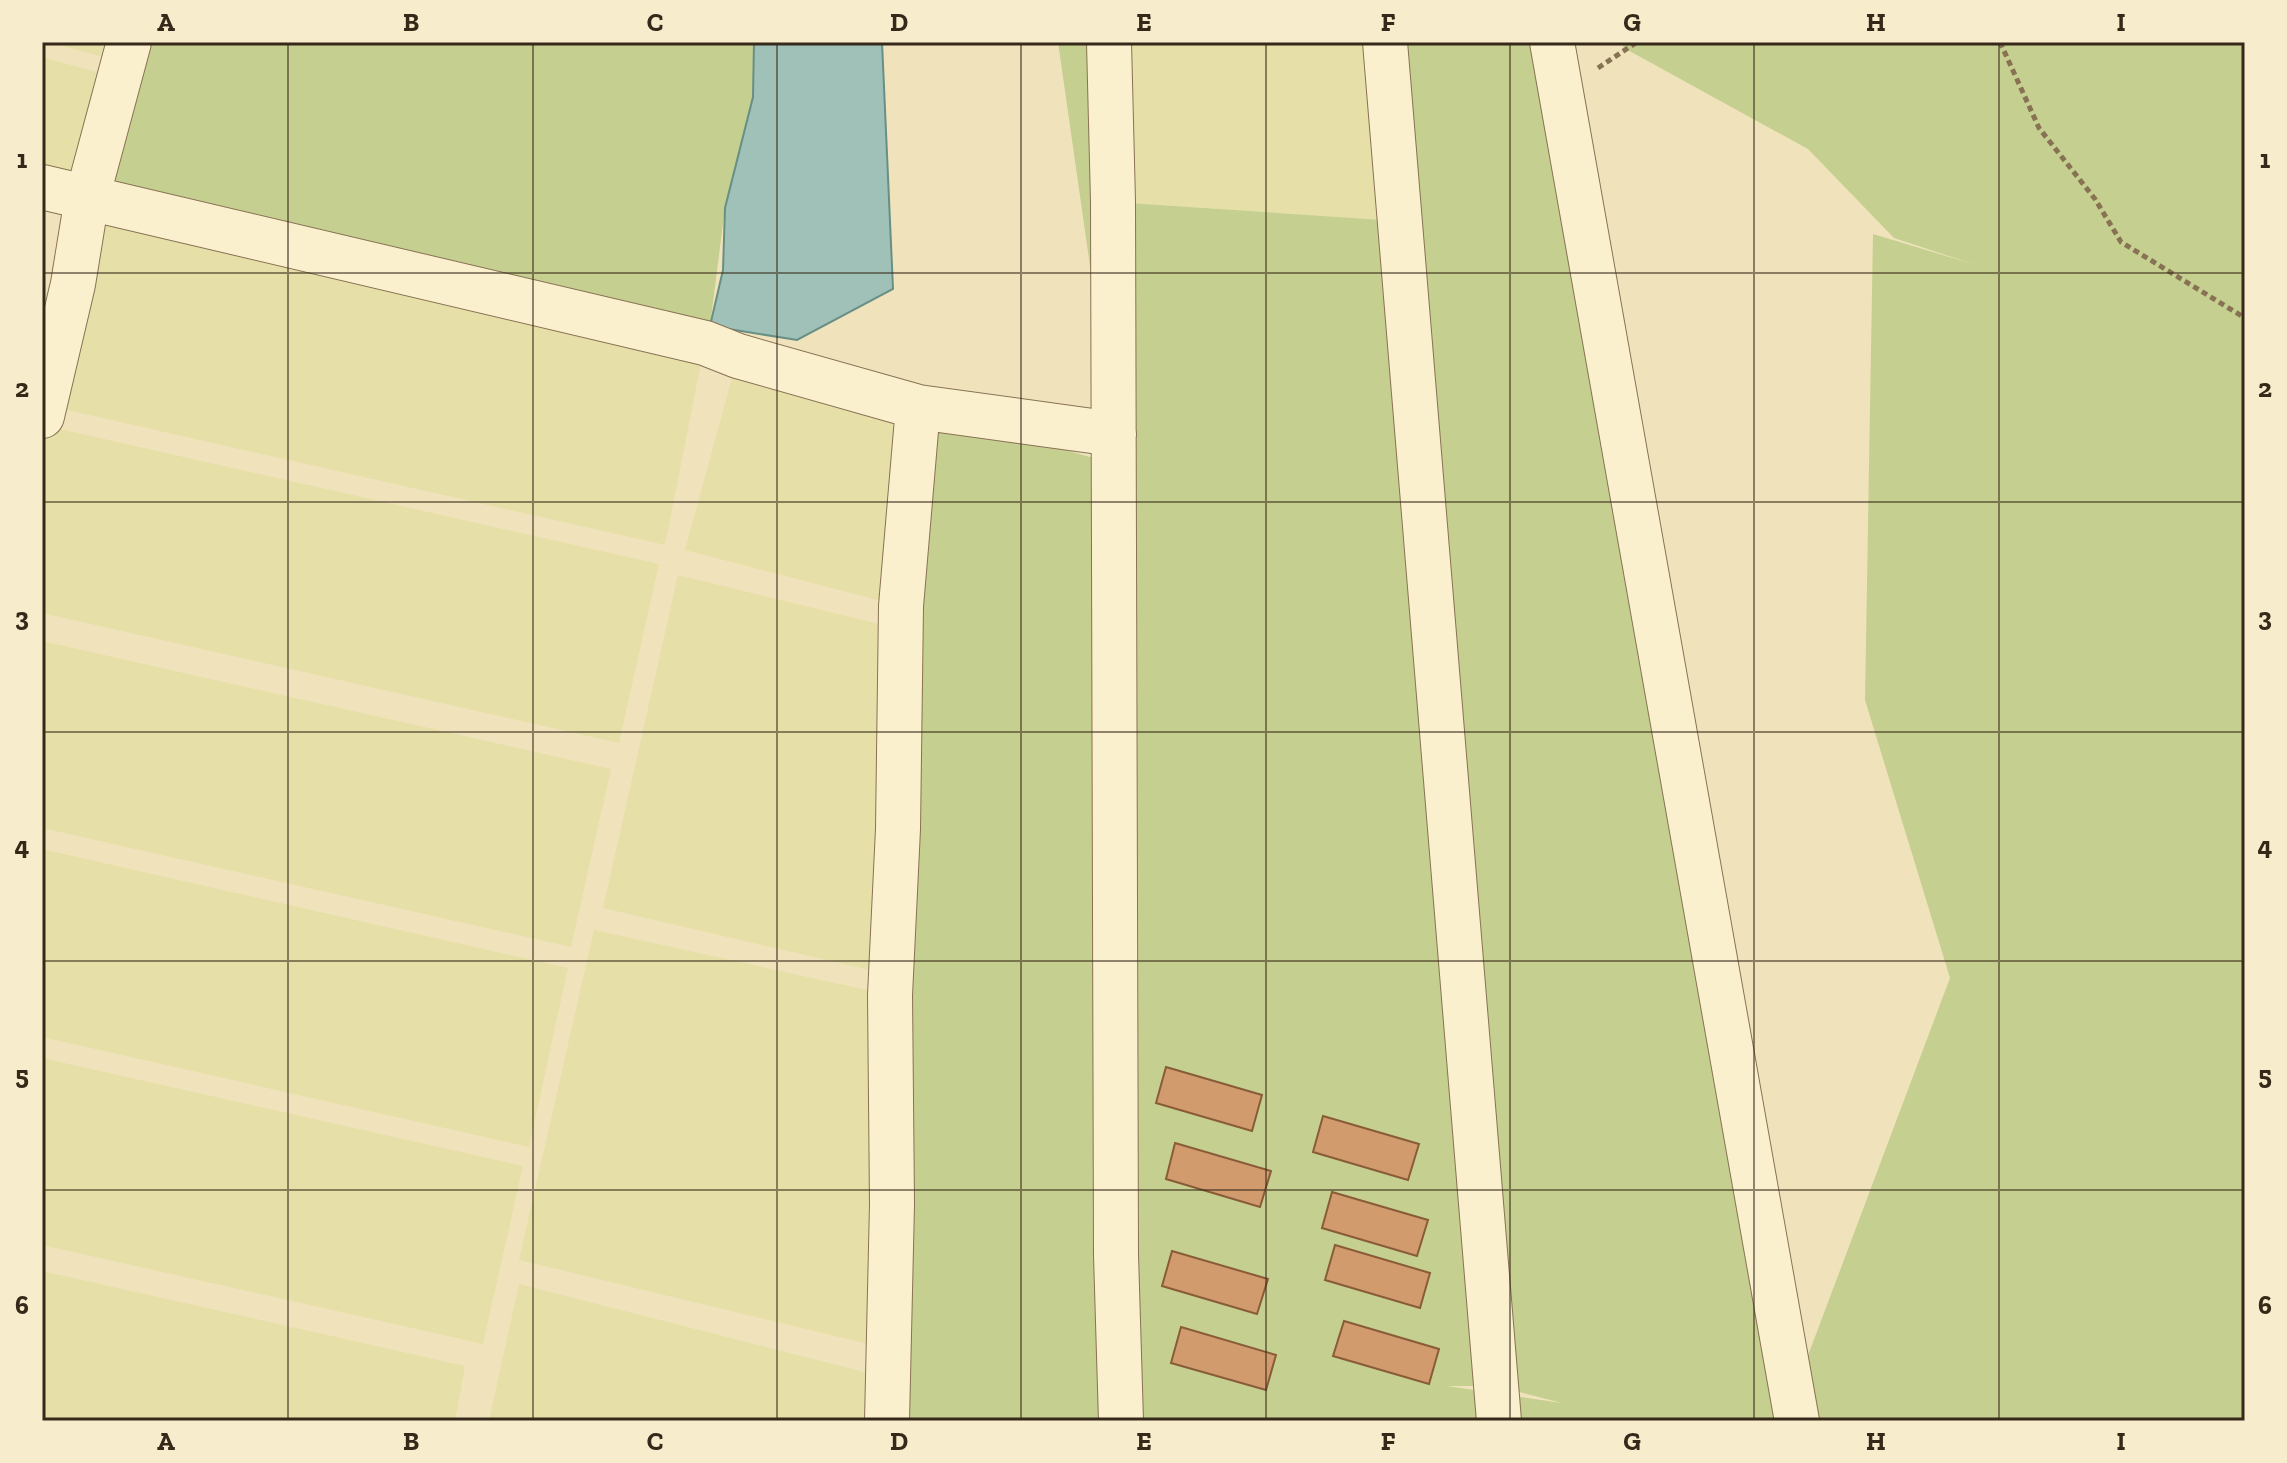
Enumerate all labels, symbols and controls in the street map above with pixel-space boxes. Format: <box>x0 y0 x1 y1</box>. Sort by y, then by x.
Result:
text: A <box>157 6 175 38</box>
text: B <box>403 6 419 38</box>
text: C <box>647 6 663 38</box>
text: D <box>890 6 908 38</box>
text: E <box>1136 6 1152 38</box>
text: F <box>1381 6 1396 38</box>
text: G <box>1623 6 1641 38</box>
text: H <box>1866 6 1886 38</box>
text: I <box>2116 6 2126 38</box>
text: 1 <box>17 143 28 175</box>
text: 1 <box>2260 143 2271 175</box>
text: 2 <box>15 372 29 404</box>
text: 2 <box>2258 372 2272 404</box>
text: 3 <box>15 601 29 633</box>
text: 3 <box>2258 601 2272 633</box>
text: 4 <box>15 830 30 862</box>
text: 4 <box>2258 830 2273 862</box>
text: 5 <box>15 1059 29 1091</box>
text: 5 <box>2258 1059 2272 1091</box>
text: 6 <box>15 1289 29 1321</box>
text: 6 <box>2258 1289 2272 1321</box>
text: A <box>157 1425 175 1457</box>
text: B <box>403 1425 419 1457</box>
text: C <box>647 1425 663 1457</box>
text: D <box>890 1425 908 1457</box>
text: E <box>1136 1425 1152 1457</box>
text: F <box>1381 1425 1396 1457</box>
text: G <box>1623 1425 1641 1457</box>
text: H <box>1866 1425 1886 1457</box>
text: I <box>2116 1425 2126 1457</box>

